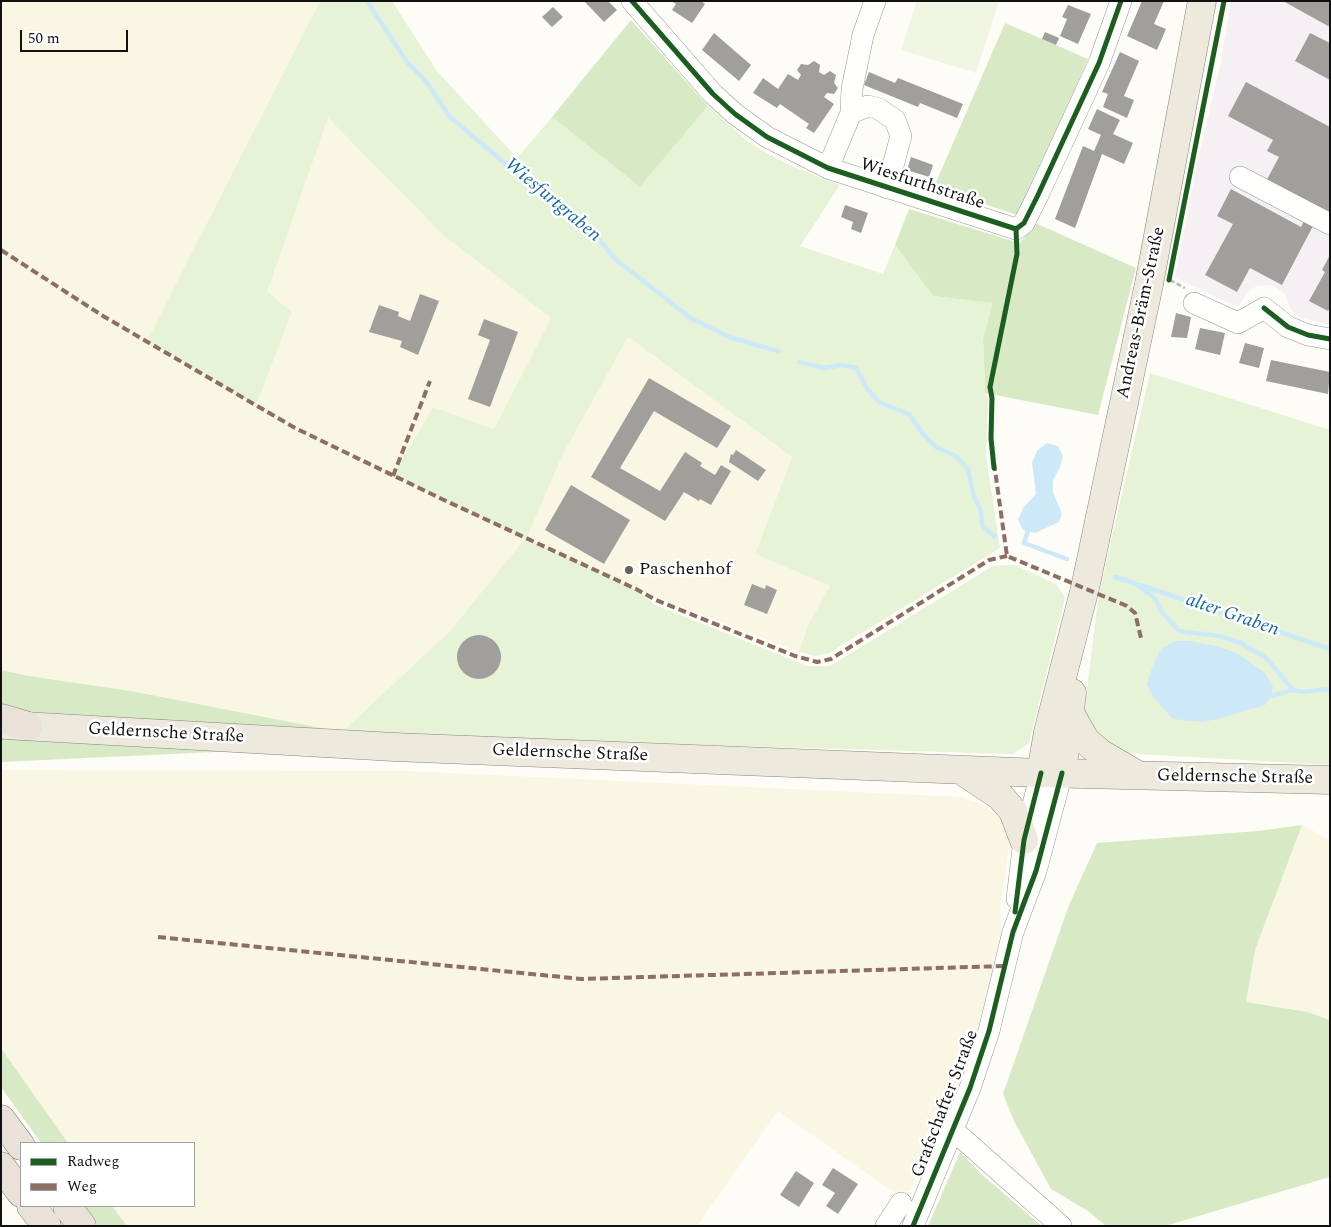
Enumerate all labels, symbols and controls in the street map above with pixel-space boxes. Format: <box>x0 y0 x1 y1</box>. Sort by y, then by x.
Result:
scale bar <box>22 20 130 52</box>
text: 50 m <box>28 27 60 50</box>
water label: Wiesfurtgraben <box>499 154 605 248</box>
street label: Wiesfurthstraße <box>857 155 987 215</box>
street label: Andreas-Bräm-Straße <box>1113 225 1171 401</box>
place label: Paschenhof <box>639 559 731 581</box>
marker: Paschenhof <box>623 564 635 576</box>
water label: alter Graben <box>1182 589 1282 643</box>
street label: Geldernsche Straße <box>87 719 245 749</box>
street label: Geldernsche Straße <box>492 740 648 768</box>
street label: Geldernsche Straße <box>1157 766 1313 790</box>
street label: Grafschafter Straße <box>908 1027 984 1181</box>
legend <box>20 1142 195 1207</box>
text: Radweg <box>67 1150 120 1173</box>
text: Weg <box>67 1175 97 1198</box>

